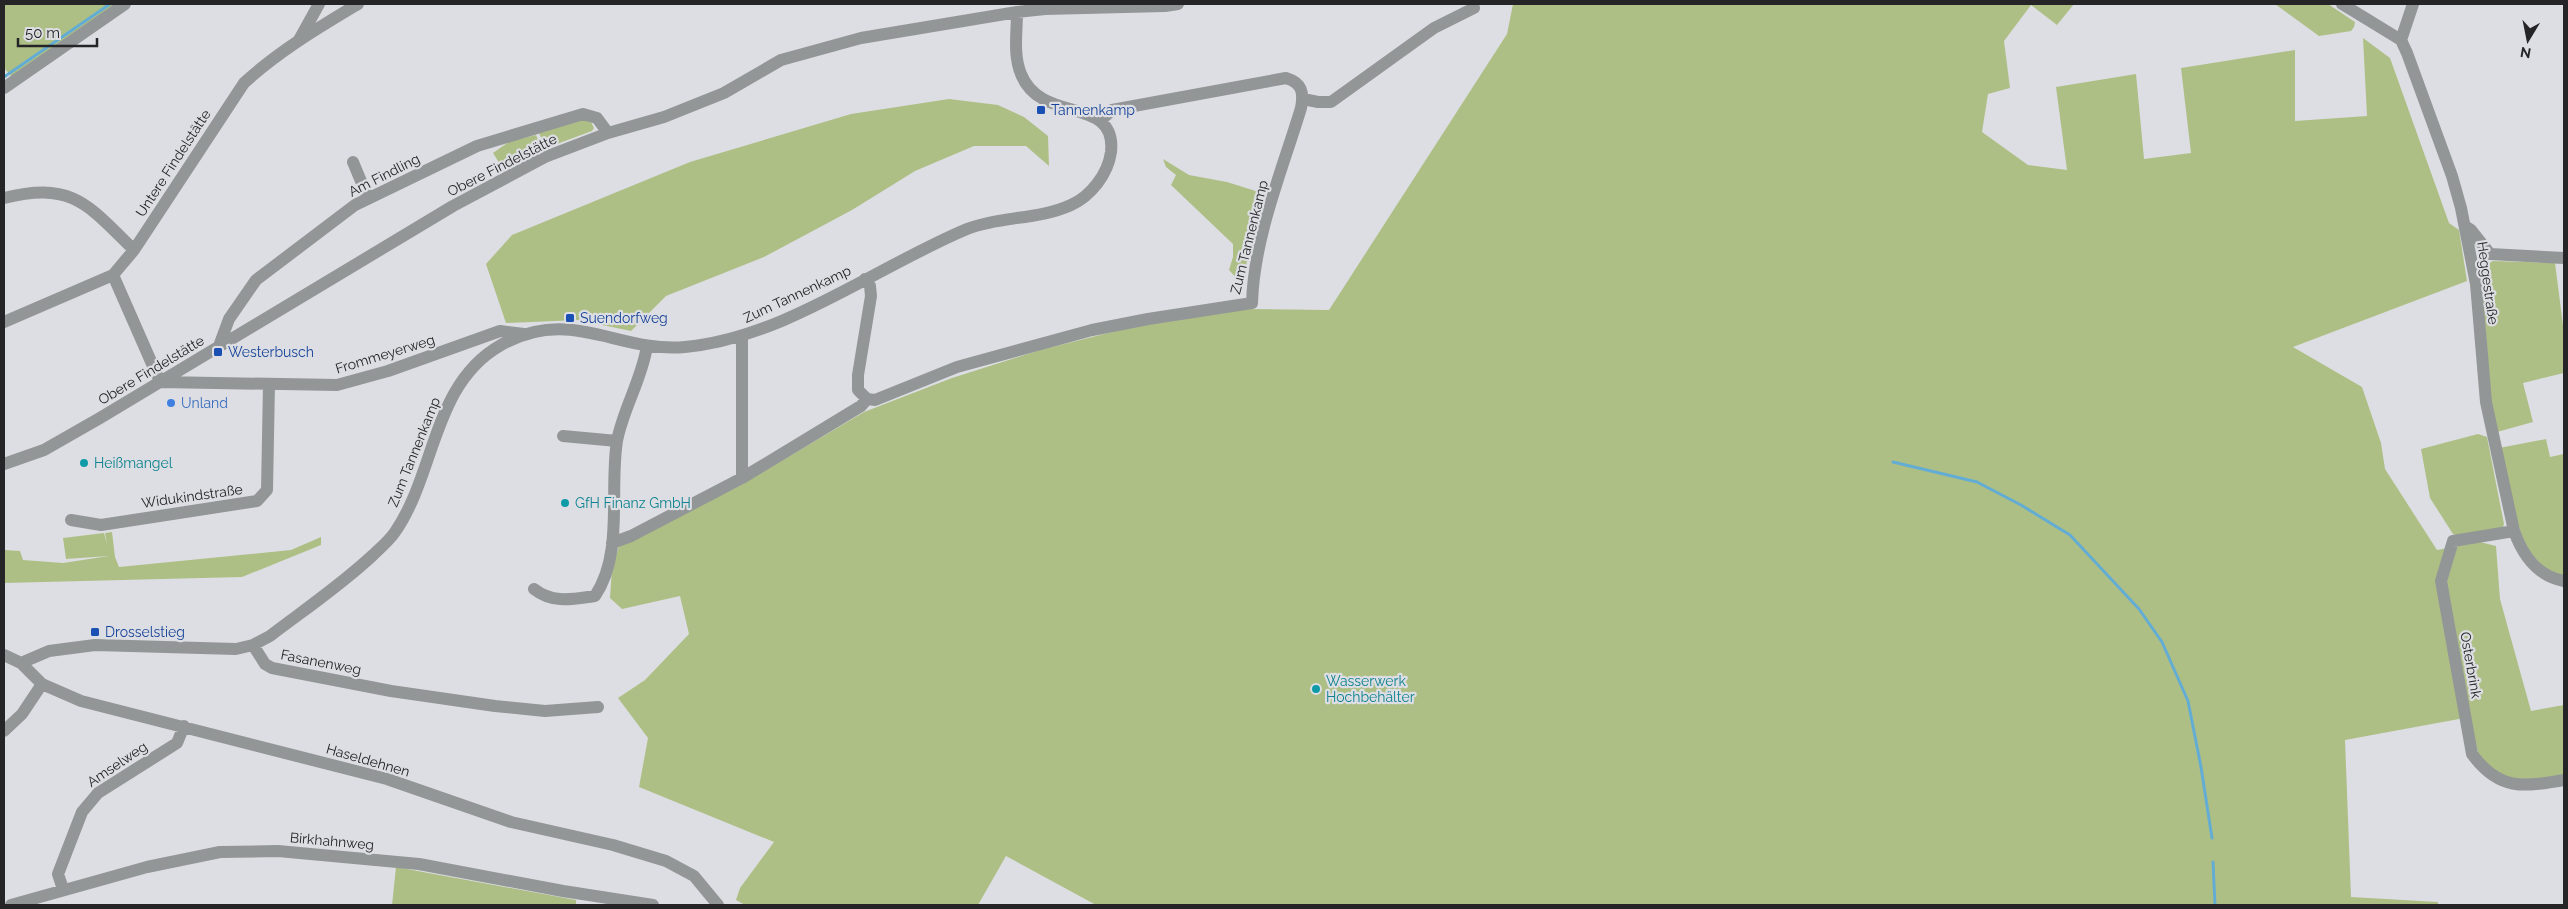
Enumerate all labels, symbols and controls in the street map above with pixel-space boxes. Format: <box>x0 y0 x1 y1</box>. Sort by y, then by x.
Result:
scale bar <box>18 15 96 47</box>
north arrow <box>2503 15 2553 65</box>
text: 50 m <box>25 24 60 42</box>
text: N <box>2519 44 2532 62</box>
place label: Tannenkamp <box>1051 102 1135 118</box>
marker: Tannenkamp <box>1035 104 1047 116</box>
street label: Untere Findelstätte <box>132 106 214 220</box>
street label: Obere Findelstätte <box>445 131 559 199</box>
street label: Am Findling <box>346 150 422 200</box>
street label: Zum Tannenkamp <box>1227 178 1271 296</box>
street label: Heggestraße <box>2474 240 2502 326</box>
street label: Zum Tannenkamp <box>741 262 854 326</box>
place label: Suendorfweg <box>580 310 668 326</box>
marker: Suendorfweg <box>564 312 576 324</box>
street label: Frommeyerweg <box>333 331 437 377</box>
street label: Obere Findelstätte <box>95 332 207 408</box>
place label: Westerbusch <box>228 344 314 360</box>
marker: Westerbusch <box>212 346 224 358</box>
street label: Zum Tannenkamp <box>385 394 443 509</box>
place label: Unland <box>181 395 228 411</box>
marker: Unland <box>165 397 177 409</box>
place label: Heißmangel <box>94 455 173 471</box>
marker: Heißmangel <box>78 457 90 469</box>
street label: Widukindstraße <box>140 481 244 511</box>
place label: GfH Finanz GmbH <box>575 495 691 511</box>
marker: GfH Finanz GmbH <box>559 497 571 509</box>
place label: Drosselstieg <box>105 624 185 640</box>
marker: Drosselstieg <box>89 626 101 638</box>
street label: Osterbrink <box>2457 631 2485 700</box>
street label: Fasanenweg <box>279 646 363 678</box>
place label: Wasserwerk Hochbehälter <box>1326 673 1415 705</box>
marker: Wasserwerk Hochbehälter <box>1310 683 1322 695</box>
street label: Amselweg <box>84 738 150 790</box>
street label: Haseldehnen <box>324 740 412 780</box>
street label: Birkhahnweg <box>289 829 375 853</box>

